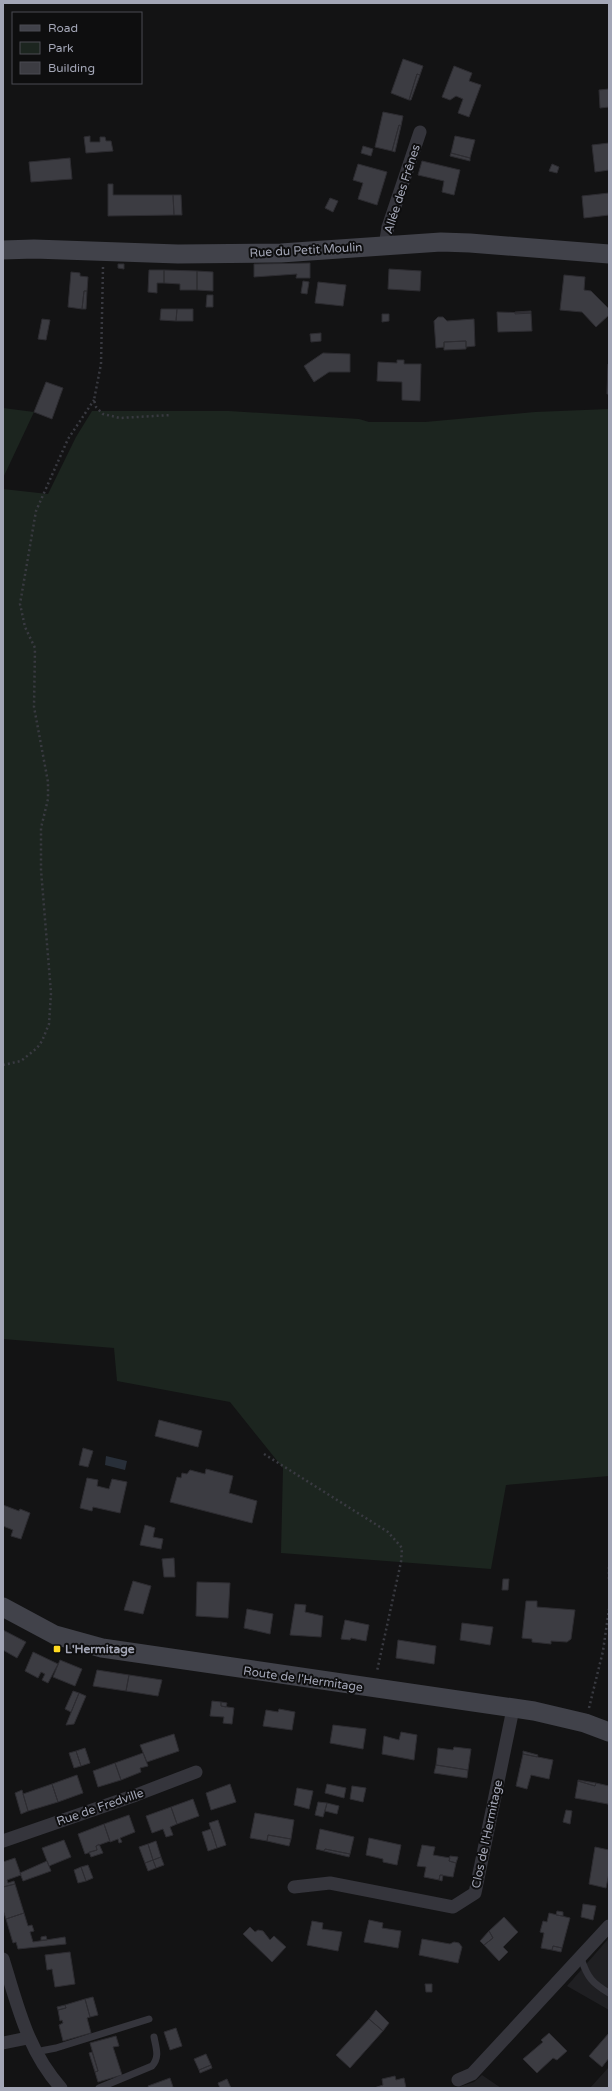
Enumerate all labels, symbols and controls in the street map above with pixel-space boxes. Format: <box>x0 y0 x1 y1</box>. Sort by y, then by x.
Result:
legend <box>12 12 142 84</box>
text: Road <box>48 21 78 35</box>
text: Park <box>48 41 74 55</box>
text: Building <box>48 61 95 75</box>
street label: Allée des Frênes <box>381 142 423 235</box>
street label: Rue du Petit Moulin <box>249 240 363 260</box>
place label: L'Hermitage <box>65 1642 135 1657</box>
marker: L'Hermitage <box>52 1644 62 1654</box>
street label: Route de l'Hermitage <box>242 1664 364 1694</box>
street label: Clos de l'Hermitage <box>469 1778 505 1890</box>
street label: Rue de Fredville <box>55 1785 146 1828</box>

